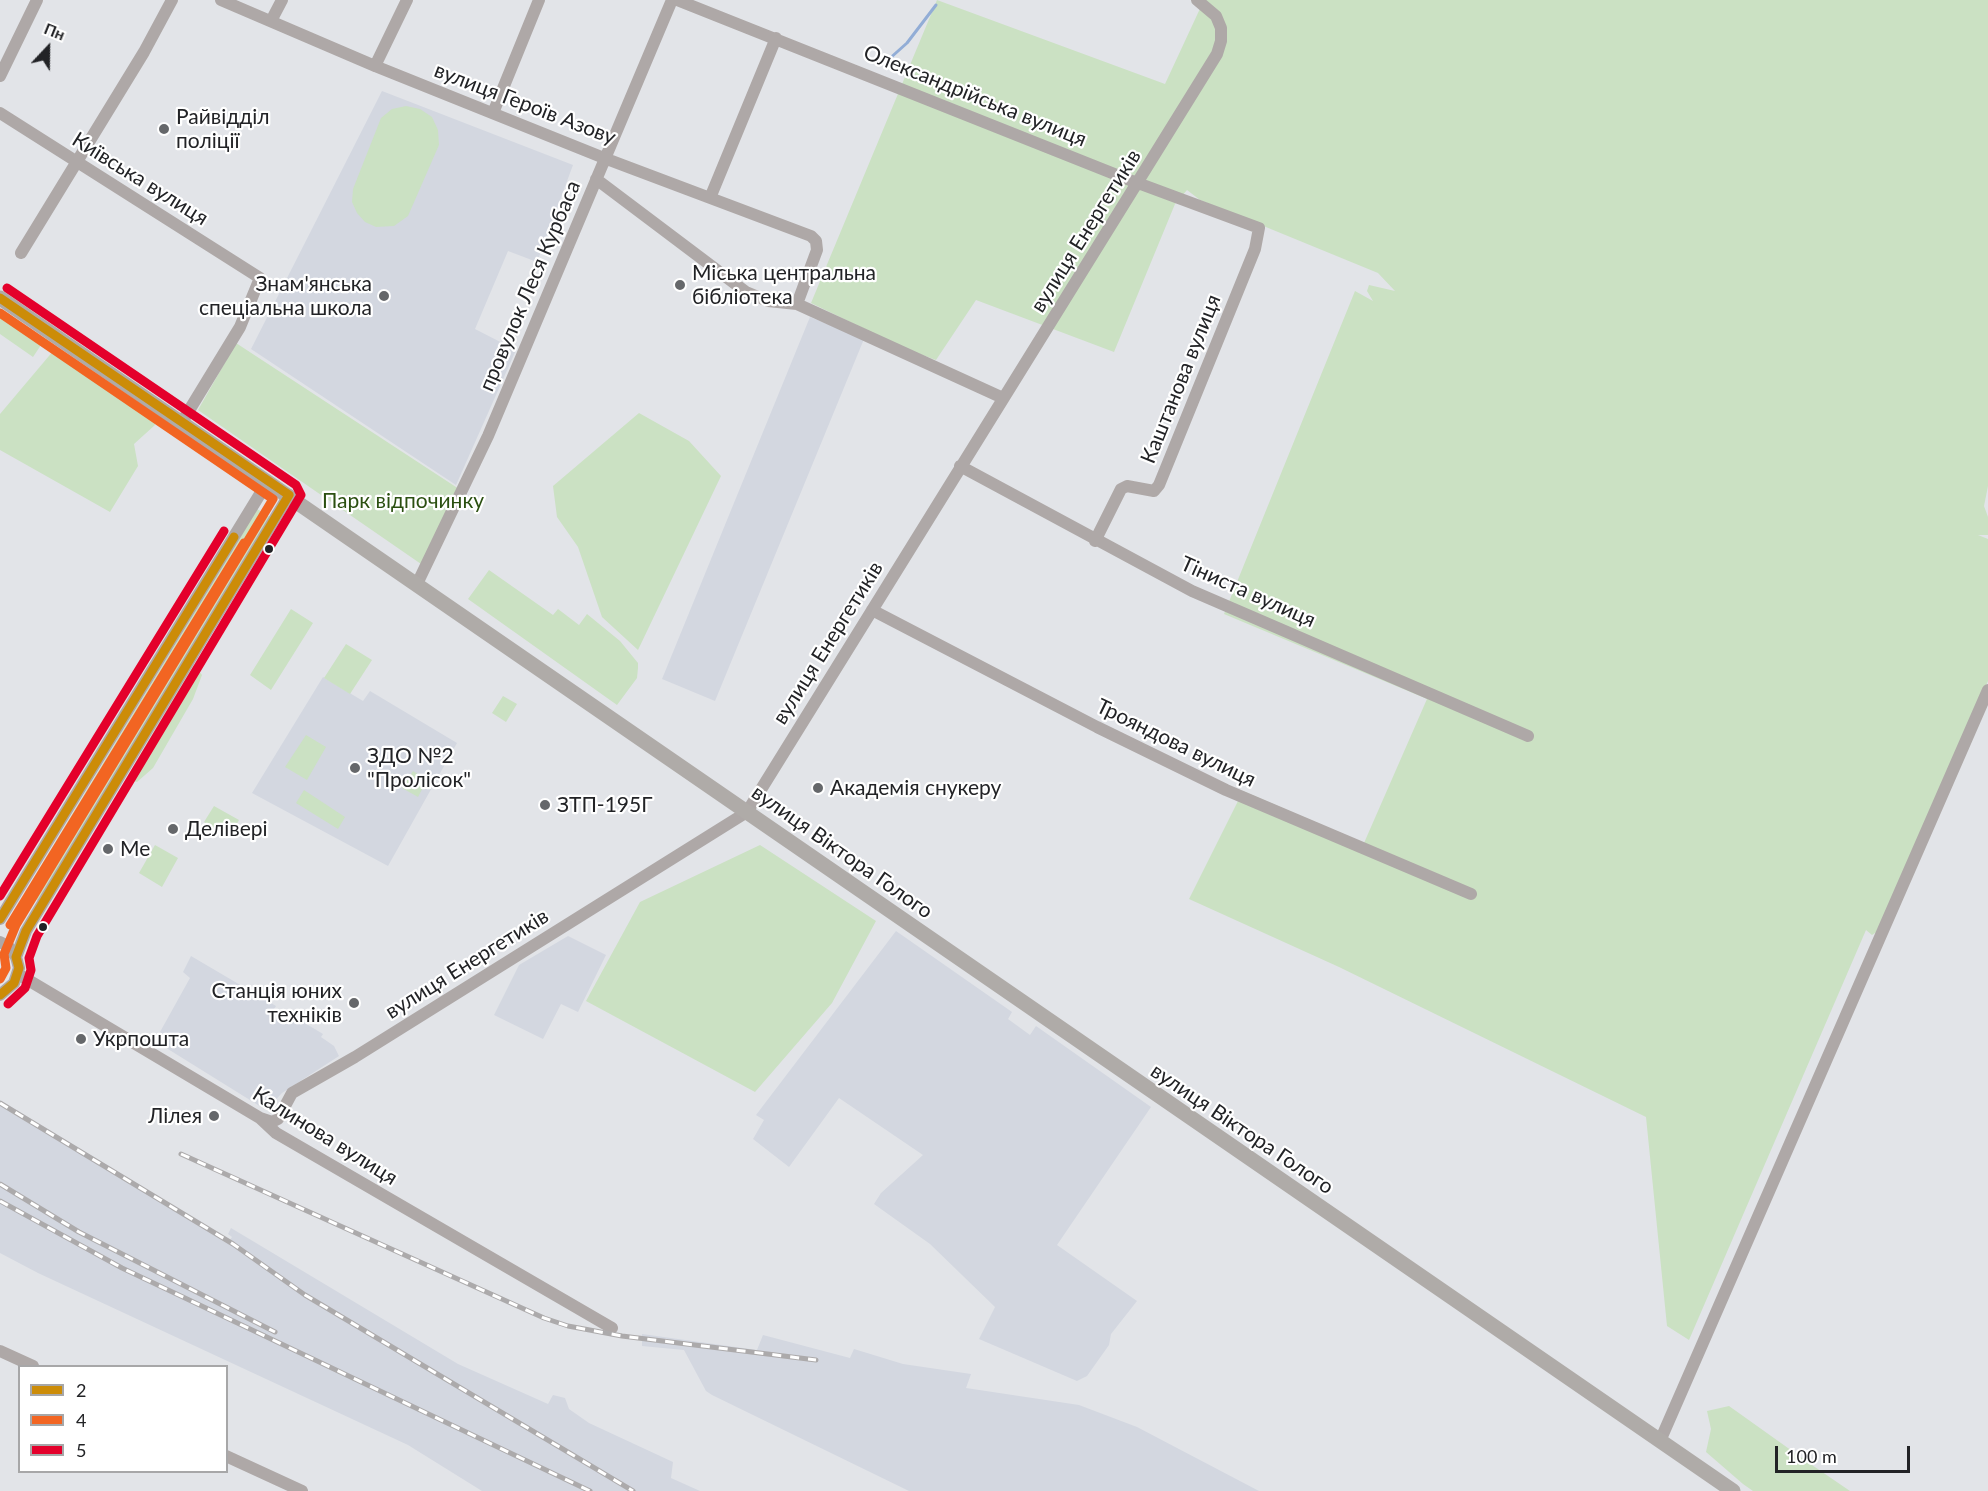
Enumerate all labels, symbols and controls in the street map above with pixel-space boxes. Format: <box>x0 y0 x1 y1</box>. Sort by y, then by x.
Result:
north arrow <box>18 18 78 78</box>
text: Пн <box>42 18 68 44</box>
street label: Олександрійська вулиця <box>860 40 1090 152</box>
street label: вулиця Героїв Азову <box>431 58 619 150</box>
place label: Райвідділ поліції <box>176 104 270 154</box>
marker: Райвідділ поліції <box>157 122 171 136</box>
street label: Київська вулиця <box>67 127 213 231</box>
street label: вулиця Енергетиків <box>1026 145 1146 317</box>
street label: провулок Леся Курбаса <box>474 177 586 395</box>
place label: Міська центральна бібліотека <box>692 260 876 310</box>
place label: Знам'янська спеціальна школа <box>199 271 372 321</box>
marker: Міська центральна бібліотека <box>673 278 687 292</box>
marker: Знам'янська спеціальна школа <box>377 289 391 303</box>
street label: Каштанова вулиця <box>1136 291 1226 467</box>
park label: Парк відпочинку <box>322 488 484 514</box>
unlabelled marker <box>263 543 275 555</box>
street label: Тіниста вулиця <box>1177 551 1319 633</box>
street label: вулиця Енергетиків <box>768 557 888 729</box>
street label: Трояндова вулиця <box>1092 693 1260 793</box>
place label: ЗДО №2 "Пролісок" <box>367 743 471 793</box>
marker: ЗДО №2 "Пролісок" <box>348 761 362 775</box>
place label: Академія снукеру <box>830 775 1001 801</box>
street label: вулиця Віктора Голого <box>747 780 937 924</box>
marker: Академія снукеру <box>811 781 825 795</box>
place label: ЗТП-195Г <box>557 792 652 818</box>
marker: ЗТП-195Г <box>538 798 552 812</box>
place label: Делівері <box>185 816 268 842</box>
marker: Делівері <box>166 822 180 836</box>
place label: Me <box>120 836 150 862</box>
marker: Me <box>101 842 115 856</box>
street label: вулиця Енергетиків <box>381 904 553 1024</box>
unlabelled marker <box>37 921 49 933</box>
place label: Станція юних техніків <box>211 978 342 1028</box>
marker: Станція юних техніків <box>347 996 361 1010</box>
place label: Укрпошта <box>93 1026 189 1052</box>
marker: Укрпошта <box>74 1032 88 1046</box>
street label: вулиця Віктора Голого <box>1146 1058 1338 1200</box>
street label: Калинова вулиця <box>248 1081 402 1191</box>
place label: Лілея <box>148 1103 202 1129</box>
marker: Лілея <box>207 1109 221 1123</box>
legend <box>18 1365 228 1473</box>
text: 2 <box>76 1379 86 1401</box>
text: 4 <box>76 1409 86 1431</box>
scale bar <box>1778 1434 1913 1472</box>
text: 5 <box>76 1439 86 1461</box>
text: 100 m <box>1786 1445 1837 1467</box>

